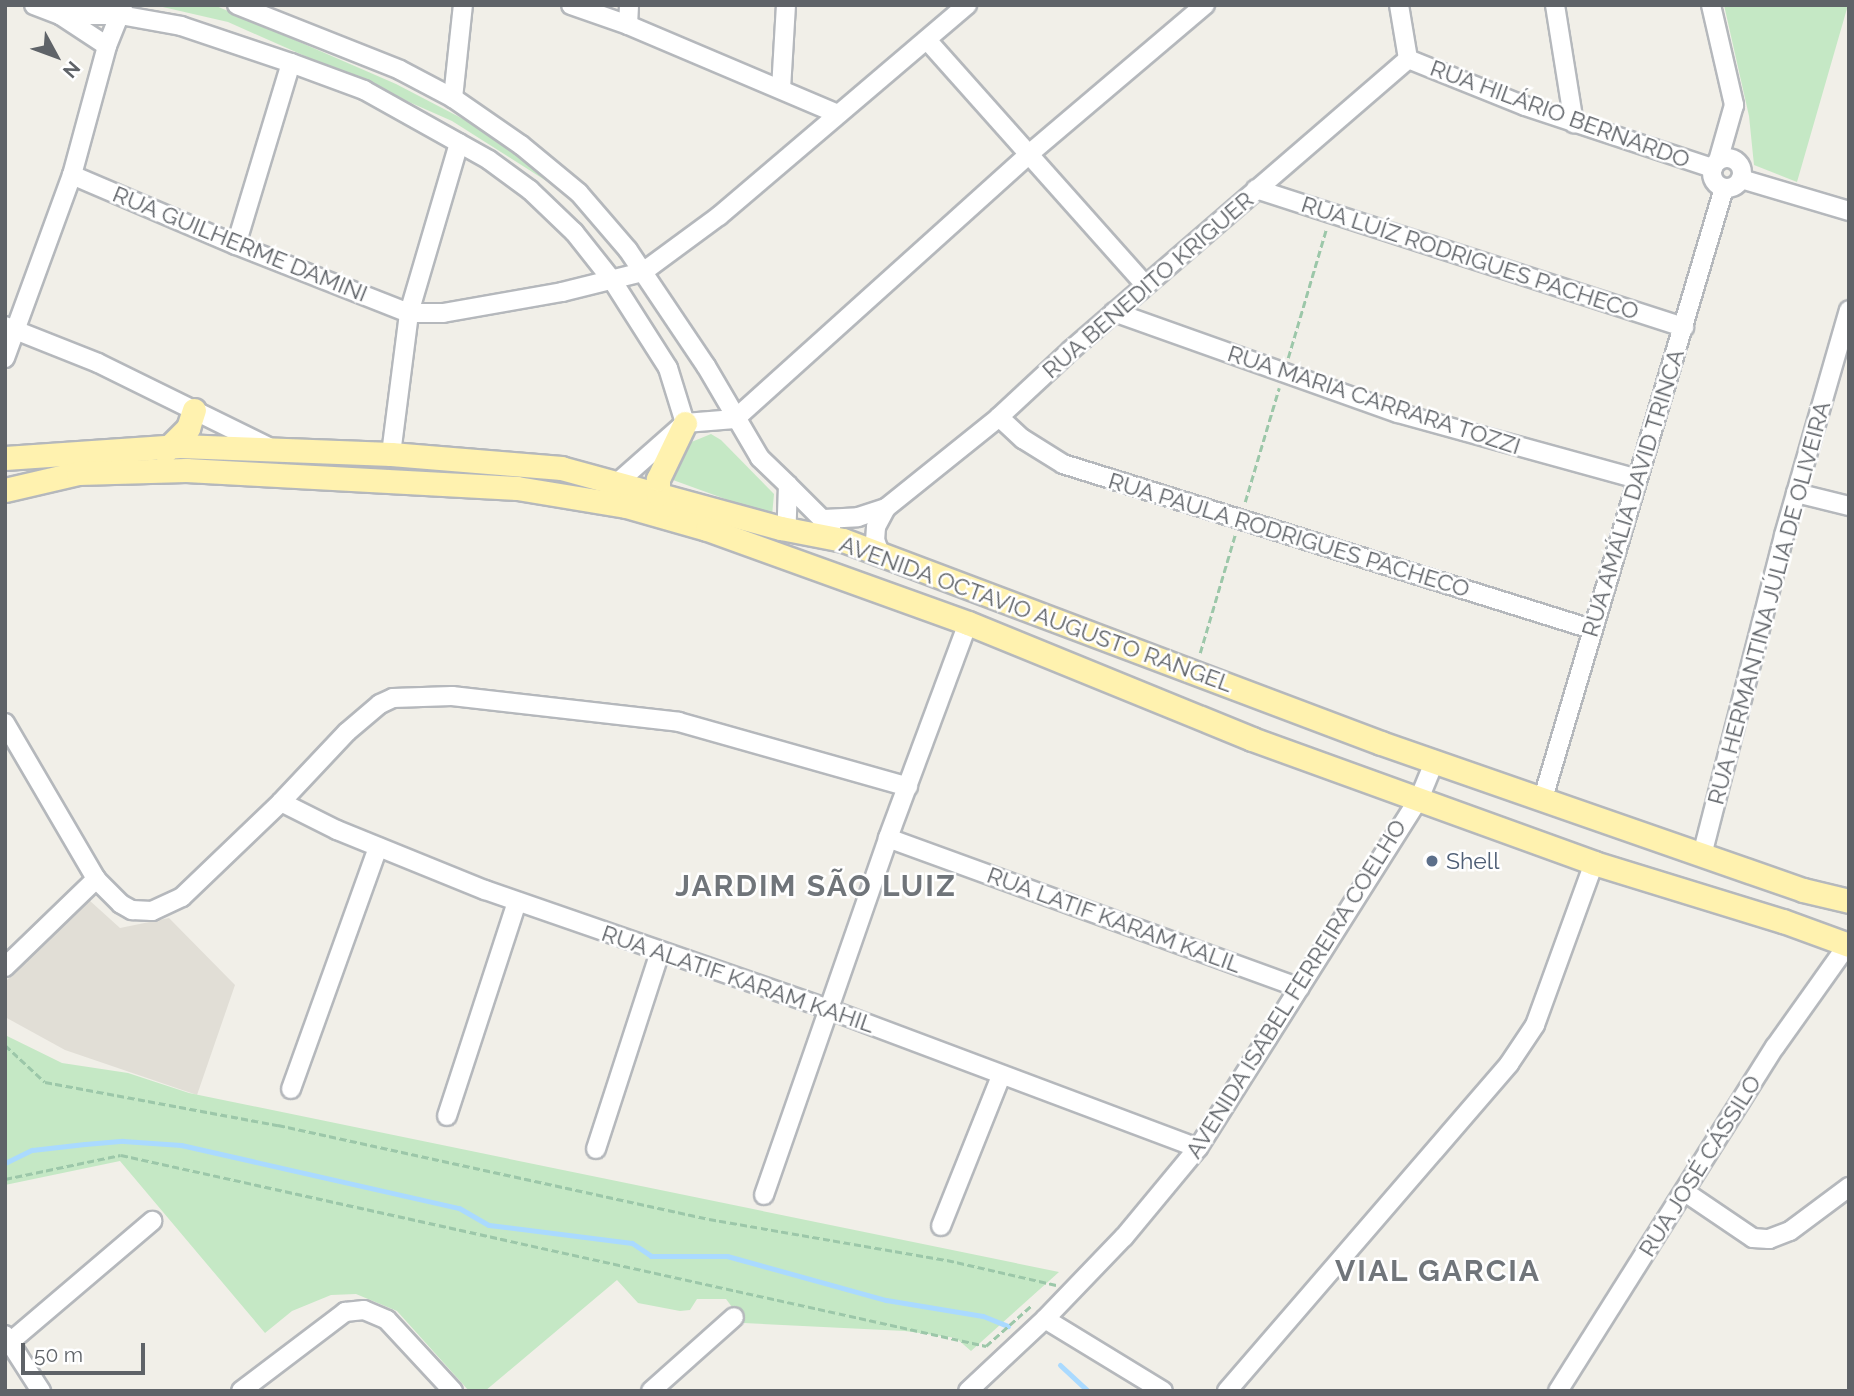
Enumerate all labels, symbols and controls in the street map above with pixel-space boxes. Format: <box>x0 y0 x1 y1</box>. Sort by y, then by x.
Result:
north arrow <box>21 21 91 91</box>
street label: RUA HILÁRIO BERNARDO <box>1426 54 1694 174</box>
text: N <box>59 57 85 82</box>
street label: RUA GUILHERME DAMINI <box>108 180 372 308</box>
street label: RUA BENEDITO KRIGUER <box>1037 186 1259 384</box>
street label: RUA LUÍZ RODRIGUES PACHECO <box>1298 190 1642 326</box>
street label: RUA MARIA CARRARA TOZZI <box>1223 339 1525 461</box>
street label: RUA AMÁLIA DAVID TRINCA <box>1576 344 1690 642</box>
street label: RUA HERMANTINA JÚLIA DE OLIVEIRA <box>1701 397 1837 809</box>
street label: RUA PAULA RODRIGUES PACHECO <box>1104 467 1474 603</box>
street label: AVENIDA OCTAVIO AUGUSTO RANGEL <box>835 530 1237 698</box>
street label: AVENIDA ISABEL FERREIRA COELHO <box>1179 814 1413 1164</box>
place label: Shell <box>1446 847 1499 875</box>
marker: Shell <box>1424 853 1440 869</box>
street label: RUA LATIF KARAM KALIL <box>983 861 1245 979</box>
district label: JARDIM SÃO LUIZ <box>677 868 955 904</box>
street label: RUA ALATIF KARAM KAHIL <box>597 919 879 1039</box>
street label: RUA JOSÉ CÁSSILO <box>1633 1070 1767 1262</box>
district label: VIAL GARCIA <box>1336 1253 1540 1289</box>
scale bar <box>24 1330 149 1374</box>
text: 50 m <box>34 1342 83 1367</box>

